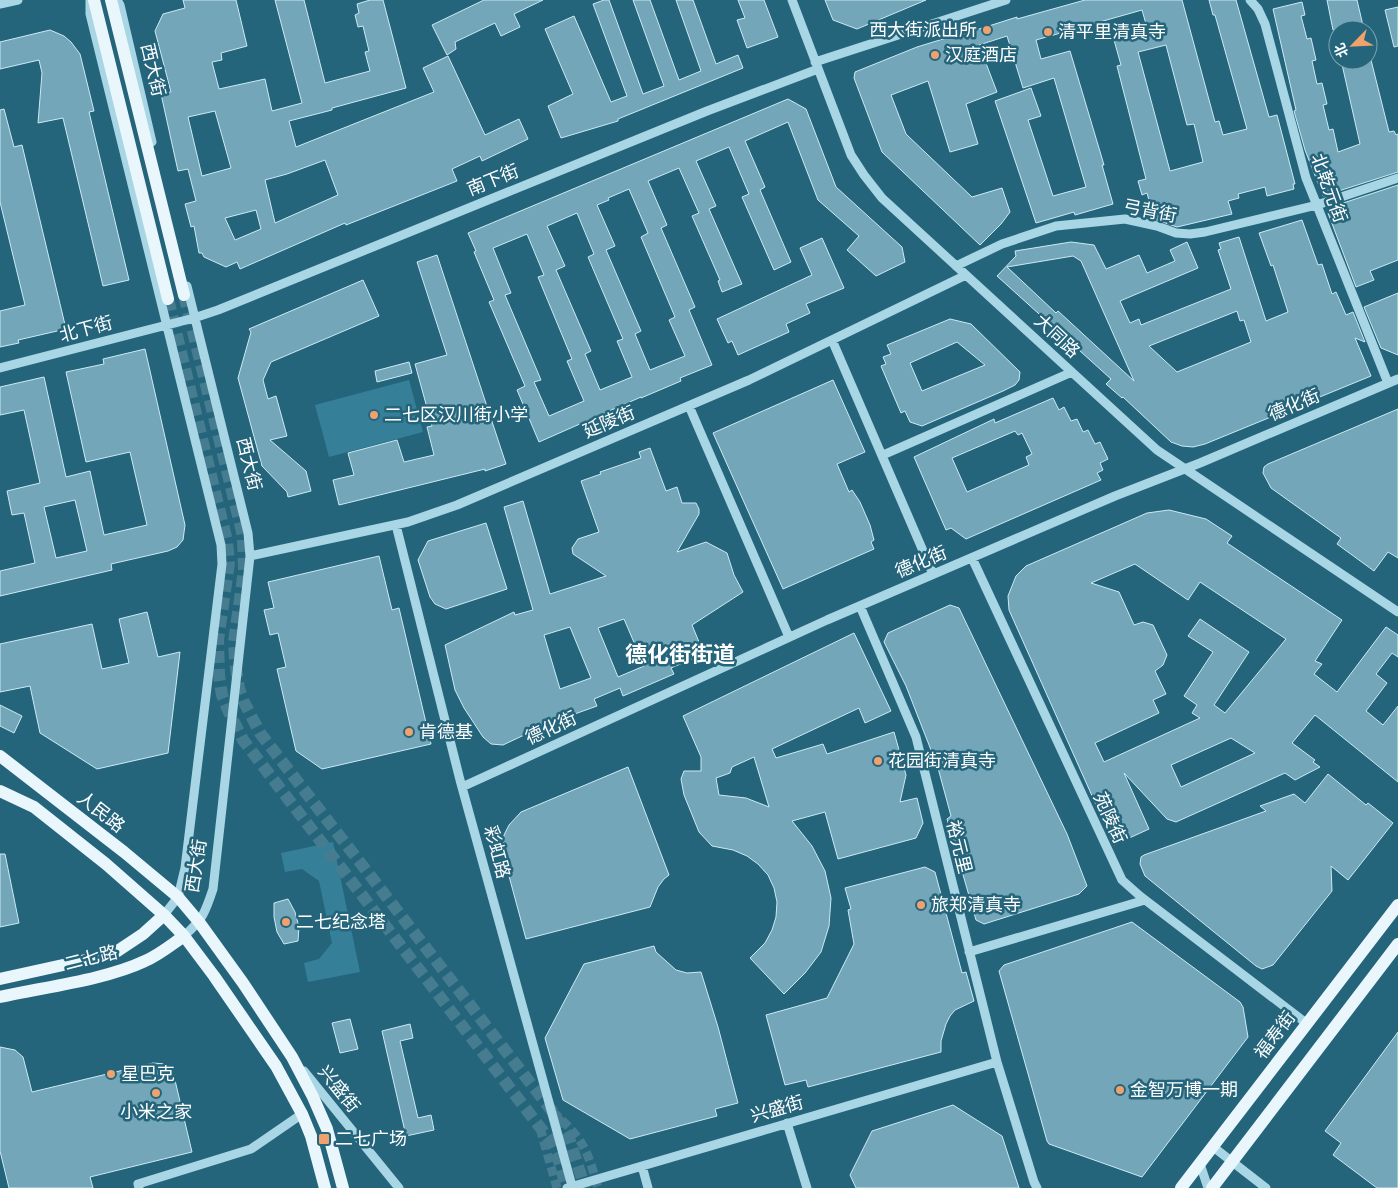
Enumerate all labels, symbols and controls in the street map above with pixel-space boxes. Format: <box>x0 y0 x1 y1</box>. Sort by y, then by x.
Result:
place label: 西大街派出所 <box>869 19 977 41</box>
north arrow <box>1328 20 1378 70</box>
place label: 清平里清真寺 <box>1058 21 1166 43</box>
marker: 西大街派出所 <box>981 24 993 36</box>
marker: 清平里清真寺 <box>1042 26 1054 38</box>
text: 北 <box>1331 40 1352 60</box>
street label: 西大街 <box>136 41 170 99</box>
place label: 汉庭酒店 <box>945 44 1017 66</box>
marker: 汉庭酒店 <box>929 49 941 61</box>
street label: 北乾元街 <box>1306 150 1352 226</box>
street label: 南下街 <box>464 160 522 200</box>
street label: 弓背街 <box>1121 195 1179 227</box>
street label: 大同路 <box>1030 310 1084 362</box>
street label: 北下街 <box>57 311 115 347</box>
street label: 德化街 <box>1265 384 1323 426</box>
street label: 延陵街 <box>580 401 638 443</box>
place label: 二七区汉川街小学 <box>384 404 528 426</box>
marker: 二七区汉川街小学 <box>368 409 380 421</box>
street label: 西大街 <box>232 435 266 493</box>
street label: 德化街 <box>892 541 950 583</box>
district label: 德化街街道 <box>625 642 735 668</box>
street label: 德化街 <box>522 707 580 749</box>
place label: 肯德基 <box>419 721 473 743</box>
marker: 肯德基 <box>403 726 415 738</box>
place label: 花园街清真寺 <box>888 750 996 772</box>
marker: 花园街清真寺 <box>872 755 884 767</box>
street label: 人民路 <box>73 787 129 837</box>
street label: 苑陵街 <box>1089 789 1131 847</box>
street label: 裕元里 <box>942 818 976 876</box>
street label: 彩虹路 <box>479 823 515 881</box>
street label: 西大街 <box>181 838 211 894</box>
place label: 旅郑清真寺 <box>931 894 1021 916</box>
marker: 旅郑清真寺 <box>915 899 927 911</box>
place label: 二七纪念塔 <box>296 911 386 933</box>
marker: 二七纪念塔 <box>280 916 292 928</box>
street label: 二七路 <box>62 941 120 975</box>
street label: 福寿街 <box>1250 1007 1300 1063</box>
street label: 兴盛街 <box>313 1061 365 1117</box>
place label: 星巴克 <box>121 1063 175 1085</box>
marker: 星巴克 <box>105 1068 117 1080</box>
place label: 金智万博一期 <box>1130 1079 1238 1101</box>
marker: 金智万博一期 <box>1114 1084 1126 1096</box>
marker: 小米之家 <box>150 1087 162 1099</box>
street label: 兴盛街 <box>748 1091 806 1127</box>
place label: 小米之家 <box>120 1101 192 1123</box>
place label: 二七广场 <box>335 1128 407 1150</box>
marker: 二七广场 <box>317 1132 331 1146</box>

